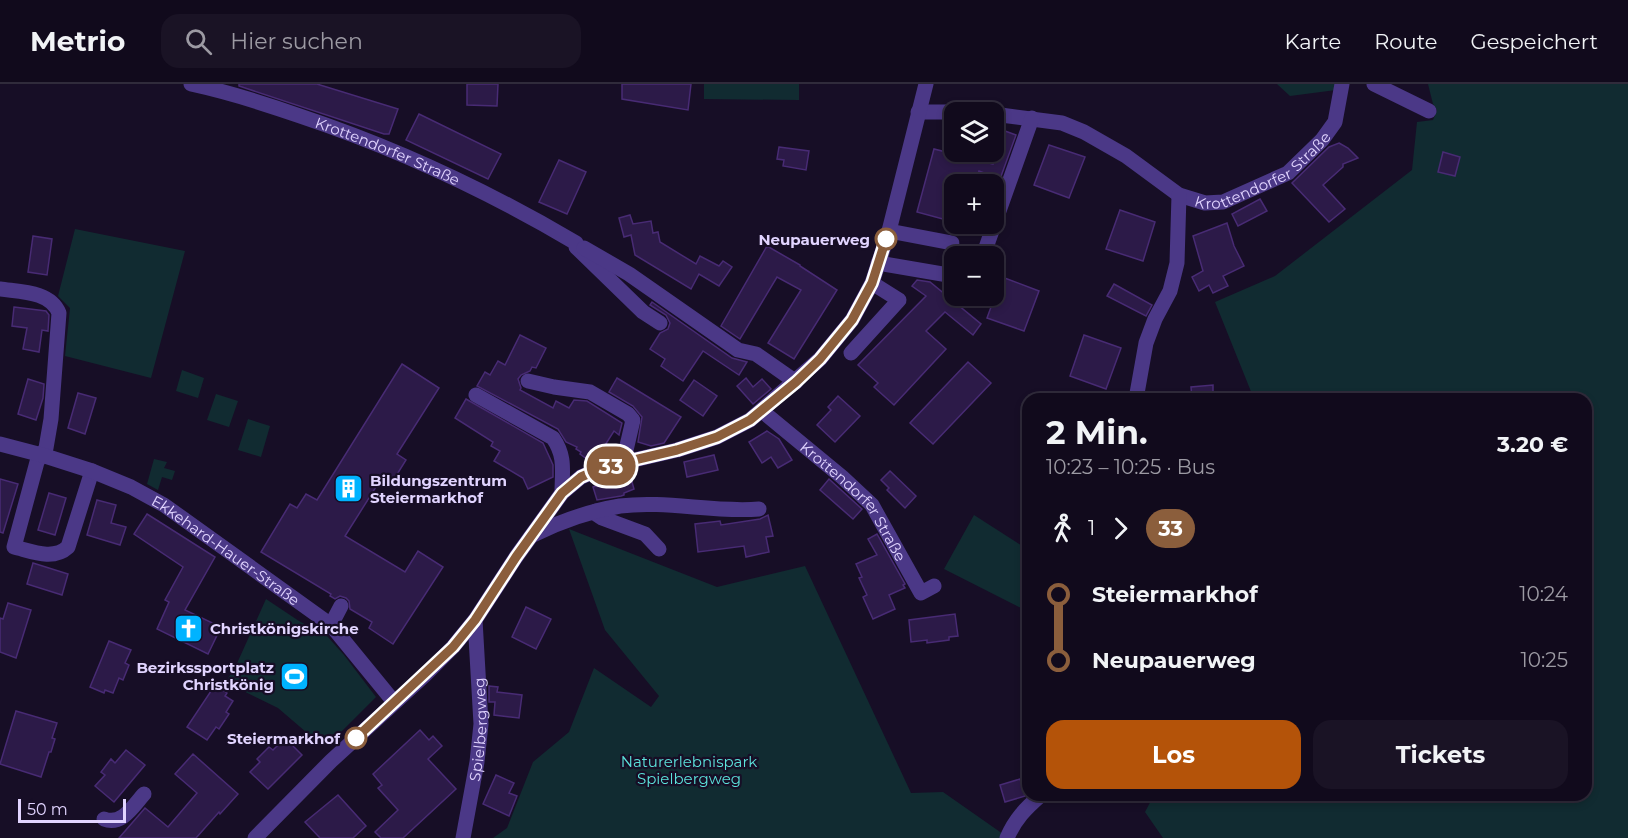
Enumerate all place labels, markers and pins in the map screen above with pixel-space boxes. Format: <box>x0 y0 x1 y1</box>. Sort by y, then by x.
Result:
marker: Neupauerweg <box>875 228 897 250</box>
place label: Neupauerweg <box>758 230 870 249</box>
place label: Bildungszentrum Steiermarkhof <box>370 471 507 507</box>
building icon: Bildungszentrum Steiermarkhof <box>333 473 365 505</box>
church icon: Christkönigskirche <box>173 612 205 644</box>
place label: Christkönigskirche <box>210 619 359 638</box>
place label: Bezirkssportplatz Christkönig <box>136 658 274 694</box>
sports icon: Bezirkssportplatz Christkönig <box>279 660 311 692</box>
marker: Steiermarkhof <box>345 727 367 749</box>
place label: Steiermarkhof <box>227 729 341 748</box>

